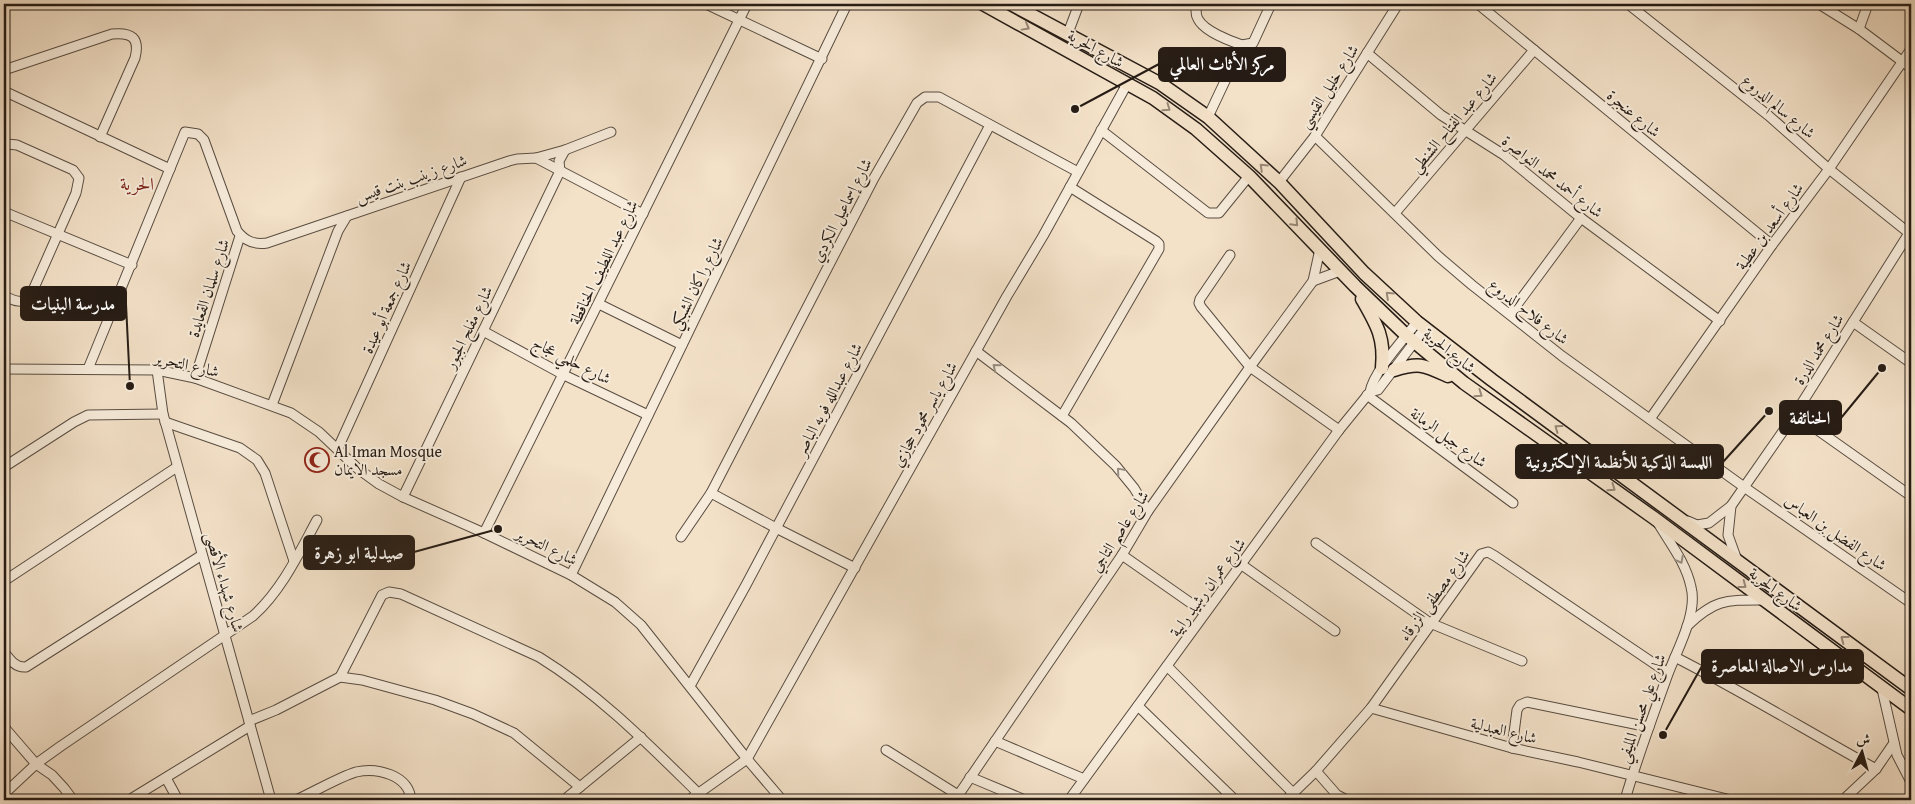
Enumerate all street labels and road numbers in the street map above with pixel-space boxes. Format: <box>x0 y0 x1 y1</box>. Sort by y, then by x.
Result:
street label: شارع الحرية <box>1062 23 1129 75</box>
street label: شارع خليل القيسي <box>1292 39 1368 135</box>
street label: شارع عبد الفتاح الشنطي <box>1404 66 1506 180</box>
street label: شارع سالم الدروع <box>1735 68 1821 146</box>
street label: شارع عنجرة <box>1600 83 1666 144</box>
street label: شارع أحمد محمد النواصرة <box>1496 129 1609 225</box>
street label: شارع زينب بنت قيس <box>352 148 471 210</box>
street label: شارع إسماعيل الكردي <box>804 154 879 267</box>
street label: شارع أسعد بن عطية <box>1729 177 1811 276</box>
street label: شارع عبد اللطيف الحناقطة <box>562 195 646 329</box>
street label: شارع راكان الشبكي <box>663 232 732 335</box>
street label: شارع سلمان القعايدة <box>181 236 237 341</box>
street label: شارع جمعة أبو عيدة <box>355 257 419 358</box>
street label: شارع فلاح الدروع <box>1482 272 1574 352</box>
street label: شارع مفلح الجبور <box>437 281 501 376</box>
street label: شارع محمد الدرة <box>1787 309 1851 390</box>
street label: شارع الحرية <box>1417 321 1481 380</box>
street label: شارع حلمي عجاج <box>527 330 615 394</box>
street label: شارع عبدالله فويه الباصر <box>787 338 870 463</box>
street label: شارع التحرير <box>150 344 222 385</box>
street label: شارع ياسر محمود حجازي <box>885 357 965 472</box>
street label: شارع جبل الرمانة <box>1404 401 1493 475</box>
street label: شارع عاصم التاجي <box>1083 485 1159 580</box>
street label: شارع الفضل بن العباس <box>1779 488 1892 578</box>
street label: شارع التحرير <box>510 520 582 573</box>
street label: شارع شهداء الأقصى <box>197 529 251 635</box>
street label: شارع عمران رشيد رابية <box>1163 533 1253 643</box>
street label: شارع مصطفى الزرقاء <box>1392 544 1477 647</box>
street label: شارع الحرية <box>1743 561 1808 619</box>
street label: شارع علي محسن المليفي <box>1610 650 1676 767</box>
street label: شارع العبدلية <box>1468 710 1540 752</box>

